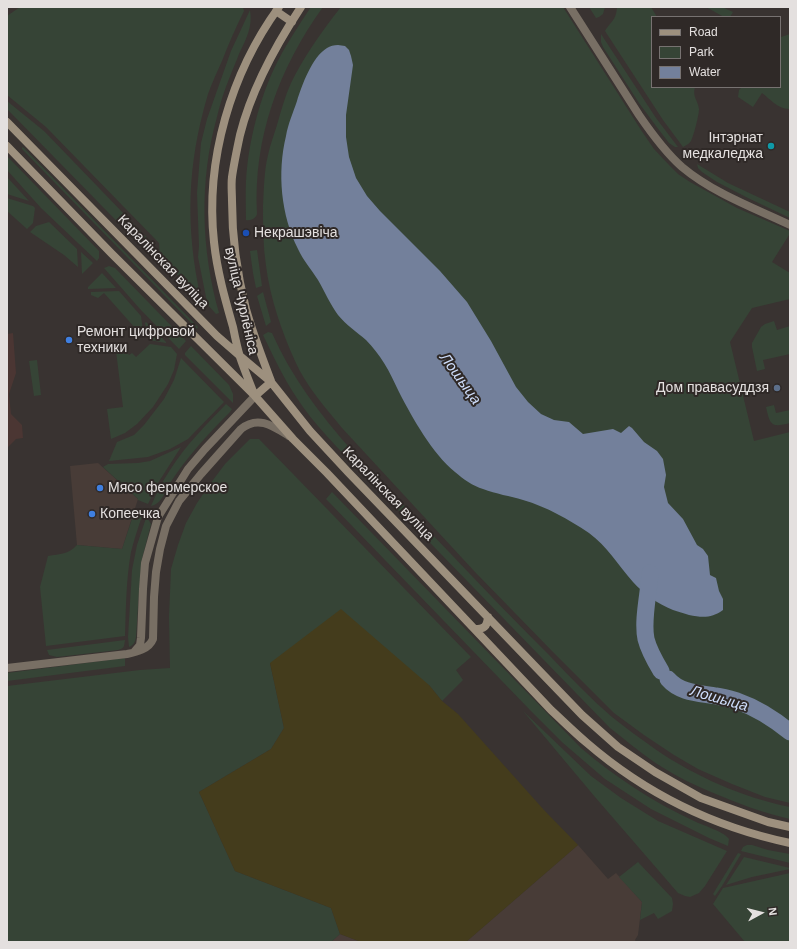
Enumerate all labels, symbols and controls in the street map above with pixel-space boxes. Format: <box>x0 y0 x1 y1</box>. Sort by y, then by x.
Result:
legend <box>651 16 781 88</box>
text: Road <box>689 25 718 39</box>
text: Park <box>689 45 714 59</box>
text: Water <box>689 65 721 79</box>
place label: Інтэрнат медкаледжа <box>683 130 763 162</box>
marker: Інтэрнат медкаледжа <box>766 141 776 151</box>
street label: Каралінская вуліца <box>114 212 212 312</box>
place label: Некрашэвіча <box>254 225 338 241</box>
marker: Некрашэвіча <box>241 228 251 238</box>
street label: вуліца Чурлёніса <box>220 246 262 356</box>
place label: Ремонт цифровой техники <box>77 324 195 356</box>
marker: Ремонт цифровой техники <box>64 335 74 345</box>
water label: Лошыца <box>435 350 485 408</box>
place label: Дом правасуддзя <box>656 380 769 396</box>
marker: Дом правасуддзя <box>772 383 782 393</box>
street label: Каралінская вуліца <box>339 444 437 544</box>
place label: Мясо фермерское <box>108 480 227 496</box>
marker: Мясо фермерское <box>95 483 105 493</box>
place label: Копеечка <box>100 506 160 522</box>
marker: Копеечка <box>87 509 97 519</box>
water label: Лошыца <box>688 682 750 716</box>
north arrow <box>741 893 781 933</box>
text: N <box>766 907 779 916</box>

